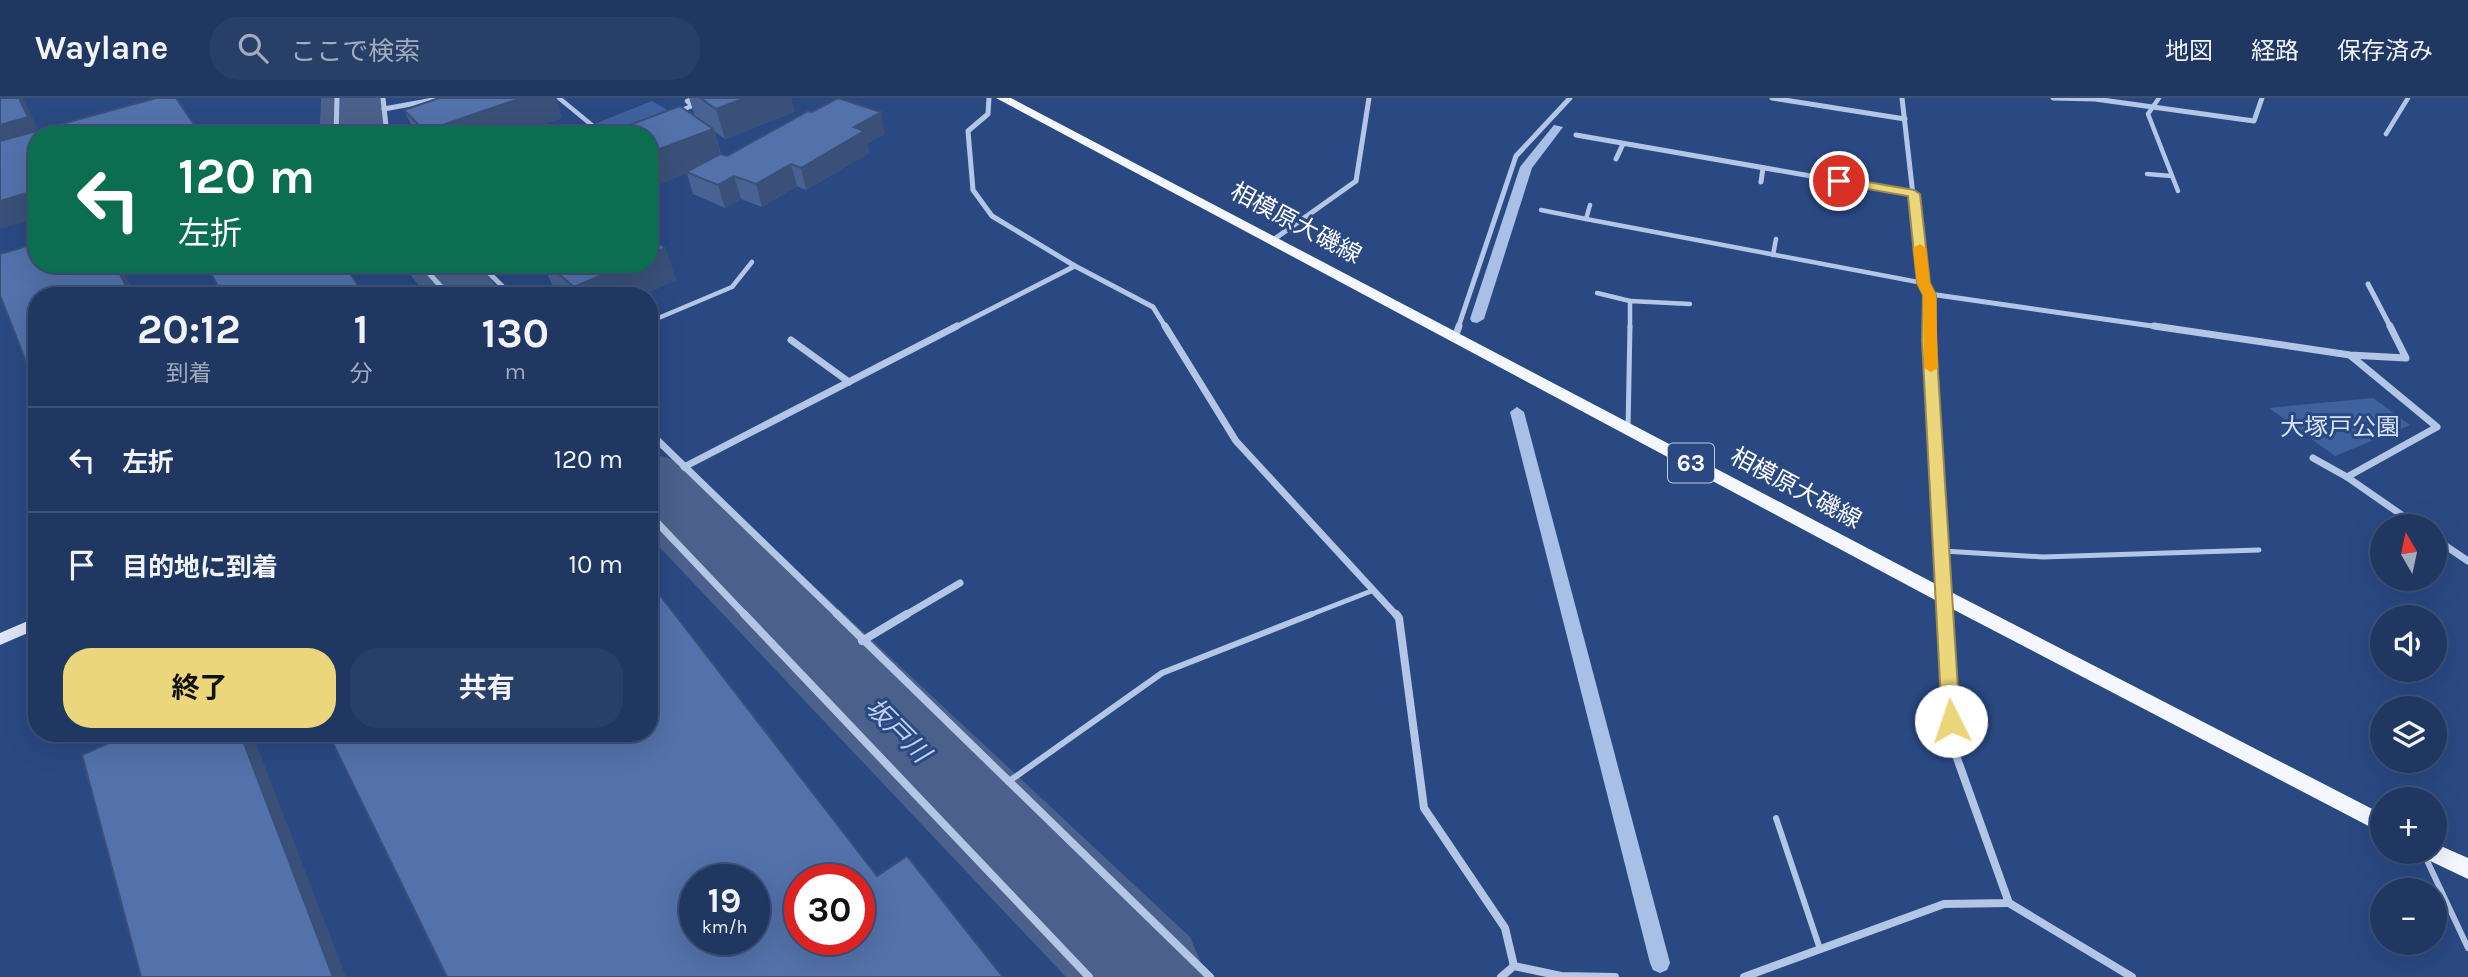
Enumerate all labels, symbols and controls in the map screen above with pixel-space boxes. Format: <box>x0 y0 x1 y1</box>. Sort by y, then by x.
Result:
search box <box>210 17 700 80</box>
text: Waylane <box>35 29 168 67</box>
icon: search <box>234 29 272 67</box>
text: ここで検索 <box>290 36 420 67</box>
text: 地図 <box>2165 37 2213 65</box>
text: 経路 <box>2251 37 2299 65</box>
text: 保存済み <box>2337 37 2433 65</box>
text: 120 m <box>178 148 315 205</box>
pin <box>1809 151 1869 211</box>
icon: left <box>63 154 154 245</box>
icon: arrive <box>1820 162 1858 200</box>
street label: 相模原大磯線 <box>1226 177 1366 269</box>
text: 左折 <box>178 215 242 252</box>
text: 20:12 <box>137 304 241 354</box>
text: 1 <box>354 304 368 354</box>
text: 130 <box>481 308 549 358</box>
text: m <box>504 358 526 385</box>
text: 到着 <box>166 360 212 387</box>
text: 分 <box>350 360 373 387</box>
park label: 大塚戸公園 <box>2280 413 2400 441</box>
icon: left <box>63 441 101 479</box>
street label: 相模原大磯線 <box>1726 442 1866 534</box>
text: 120 m <box>553 444 623 475</box>
road number: 63 <box>1668 444 1714 482</box>
text: 左折 <box>122 447 174 478</box>
north arrow <box>2370 514 2446 592</box>
map controls <box>2370 514 2447 955</box>
icon: arrive <box>63 546 101 584</box>
text: 10 m <box>568 549 623 580</box>
text: 目的地に到着 <box>122 552 278 583</box>
button: sound <box>2370 605 2447 682</box>
button: 終了 <box>63 648 336 728</box>
button: 共有 <box>350 648 623 728</box>
position arrow <box>1914 684 1988 758</box>
water label: 坂戸川 <box>859 692 938 771</box>
button: layers <box>2370 696 2447 773</box>
button: + <box>2370 787 2447 864</box>
speed limit sign: 30 <box>784 864 875 955</box>
button: − <box>2370 878 2447 955</box>
text: 19 <box>708 880 741 921</box>
text: km/h <box>702 916 747 938</box>

